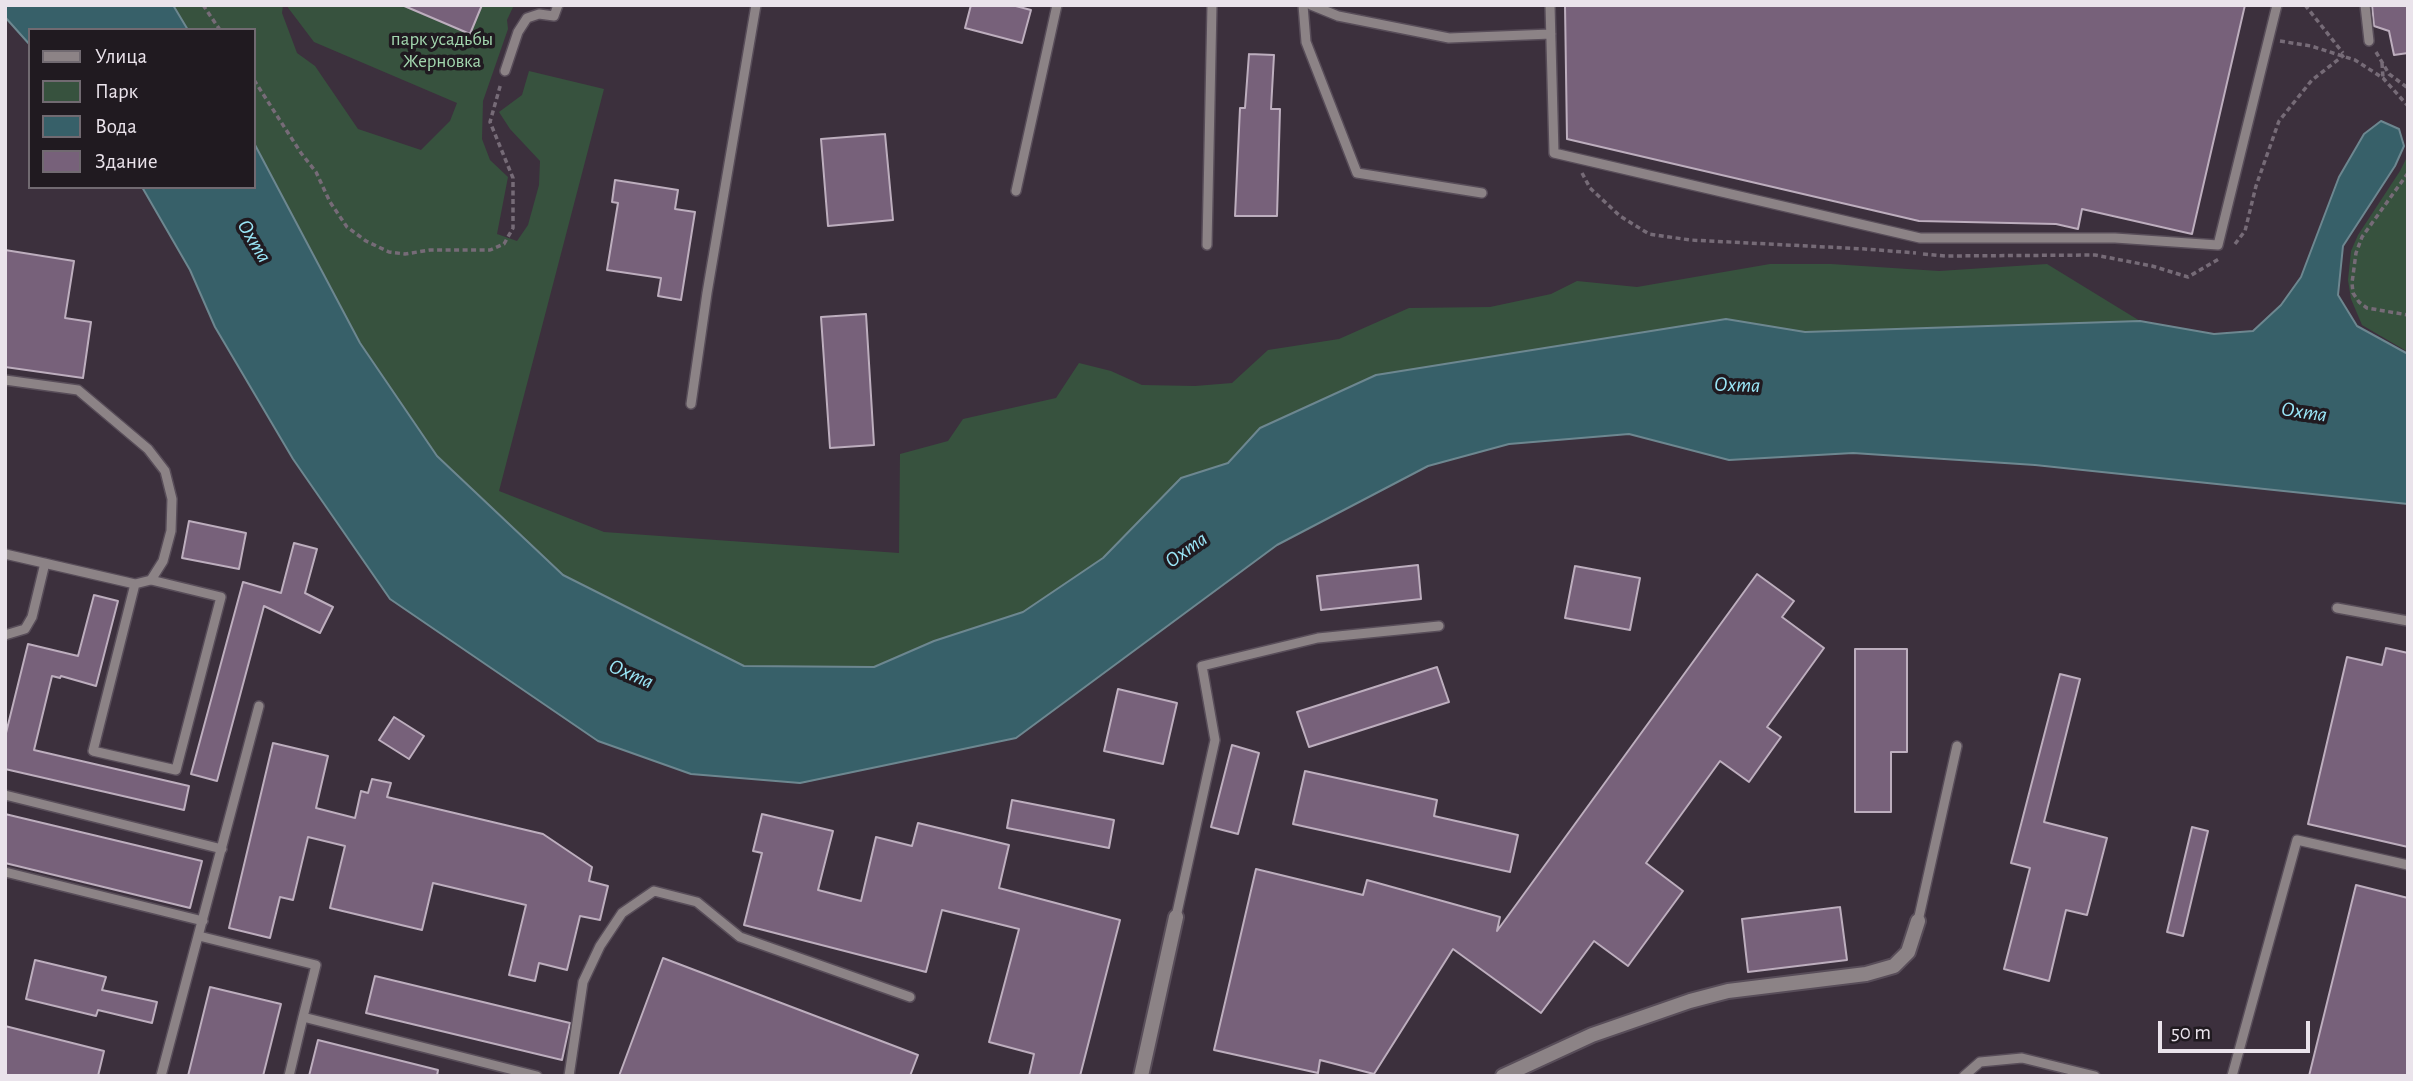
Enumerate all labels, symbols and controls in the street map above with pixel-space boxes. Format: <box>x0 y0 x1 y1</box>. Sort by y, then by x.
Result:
legend <box>28 28 256 189</box>
park label: парк усадьбы Жерновка <box>391 28 493 72</box>
text: Улица <box>95 46 147 67</box>
text: Парк <box>95 81 138 102</box>
text: Вода <box>95 116 137 137</box>
text: Здание <box>95 151 158 172</box>
water label: Охта <box>231 215 277 267</box>
water label: Охта <box>1713 372 1761 398</box>
water label: Охта <box>2279 396 2329 428</box>
water label: Охта <box>1160 526 1212 574</box>
water label: Охта <box>605 653 657 695</box>
scale bar <box>2161 1007 2313 1052</box>
text: 50 m <box>2171 1022 2211 1043</box>

